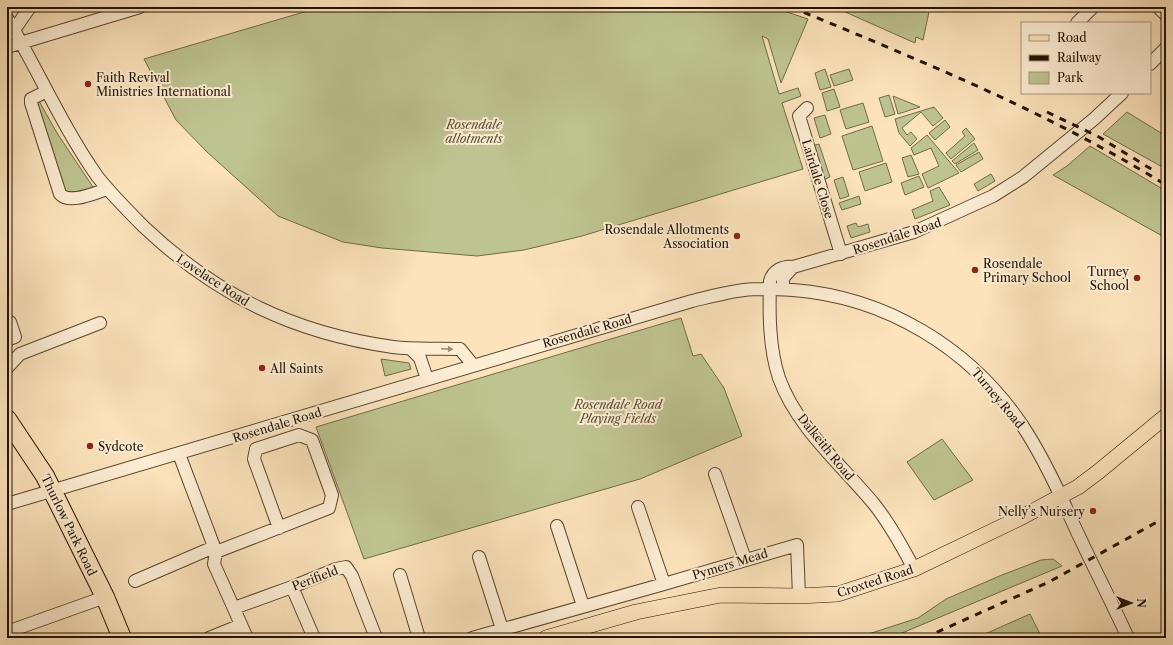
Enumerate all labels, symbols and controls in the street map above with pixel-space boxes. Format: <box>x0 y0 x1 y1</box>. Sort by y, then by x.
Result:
legend <box>1021 22 1151 94</box>
text: Road <box>1057 30 1087 45</box>
text: Railway <box>1057 50 1102 65</box>
place label: Faith Revival Ministries International <box>96 70 231 99</box>
text: Park <box>1057 70 1084 85</box>
marker: Faith Revival Ministries International <box>83 79 93 89</box>
park label: Rosendale allotments <box>445 117 504 146</box>
street label: Lairdale Close <box>799 138 837 221</box>
street label: Rosendale Road <box>851 214 944 257</box>
place label: Rosendale Allotments Association <box>604 222 729 251</box>
marker: Rosendale Allotments Association <box>732 231 742 241</box>
street label: Lovelace Road <box>174 251 253 309</box>
place label: Rosendale Primary School <box>983 256 1071 285</box>
place label: Turney School <box>1087 264 1129 293</box>
marker: Rosendale Primary School <box>970 265 980 275</box>
marker: Turney School <box>1132 273 1142 283</box>
street label: Rosendale Road <box>541 311 634 351</box>
one-way arrow <box>441 346 454 352</box>
place label: All Saints <box>269 361 323 376</box>
marker: All Saints <box>257 363 267 373</box>
street label: Turney Road <box>968 365 1028 432</box>
park label: Rosendale Road Playing Fields <box>573 397 664 426</box>
street label: Rosendale Road <box>231 404 324 446</box>
street label: Dalkeith Road <box>795 411 858 484</box>
place label: Sydcote <box>98 439 144 454</box>
marker: Sydcote <box>85 441 95 451</box>
street label: Thurlow Park Road <box>38 472 100 579</box>
place label: Nelly’s Nursery <box>998 504 1085 519</box>
marker: Nelly’s Nursery <box>1088 506 1098 516</box>
street label: Pymers Mead <box>690 545 770 583</box>
street label: Croxted Road <box>835 561 916 600</box>
street label: Perifield <box>290 562 341 594</box>
north arrow <box>1111 583 1151 623</box>
text: N <box>1134 598 1148 608</box>

